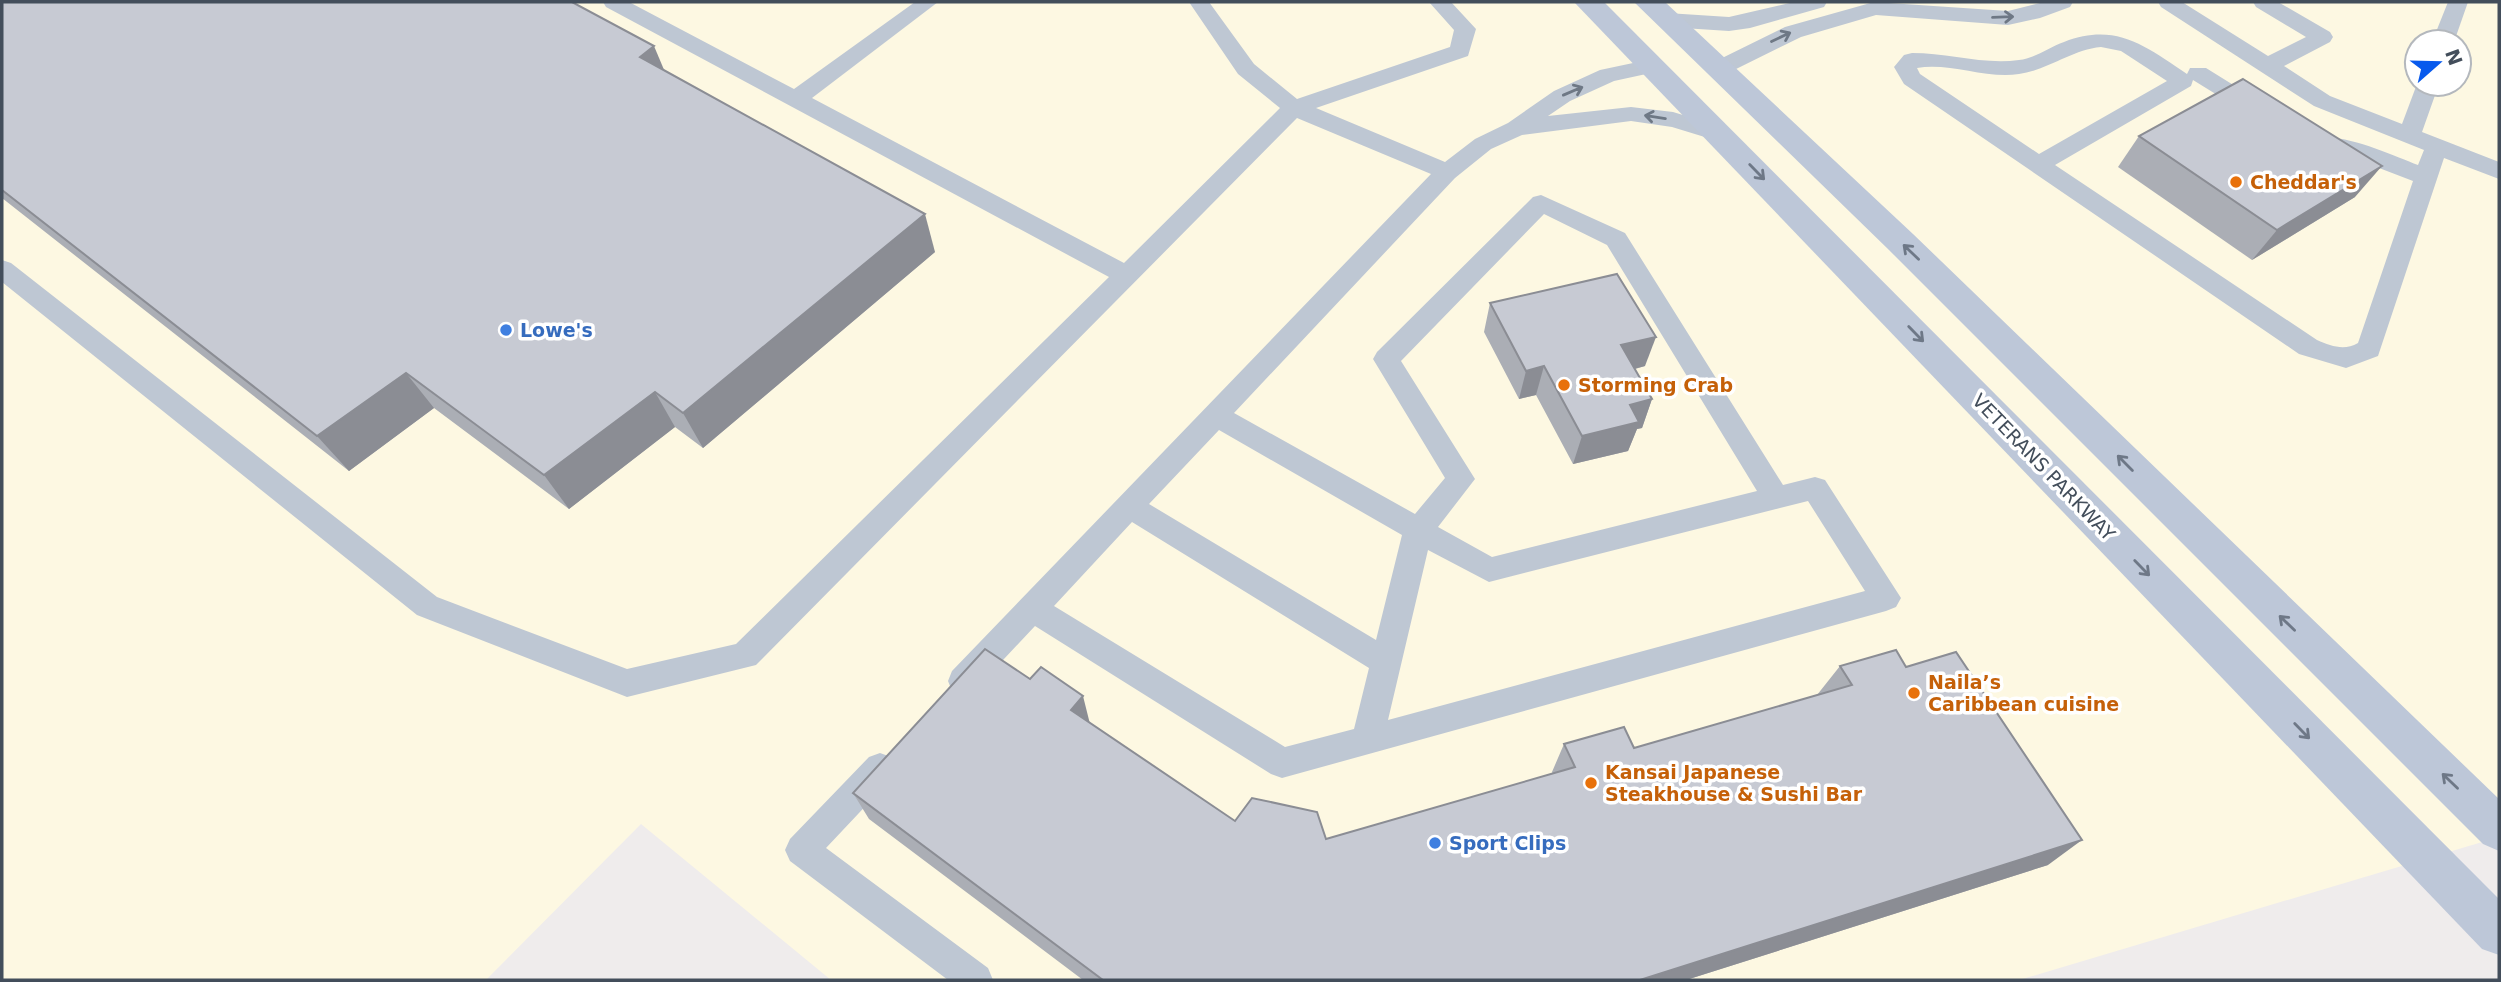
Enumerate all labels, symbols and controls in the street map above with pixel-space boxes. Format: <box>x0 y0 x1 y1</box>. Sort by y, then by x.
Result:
one-way arrow <box>1991 11 2014 24</box>
north arrow <box>2403 28 2473 98</box>
one-way arrow <box>1770 30 1791 43</box>
text: N <box>2441 46 2467 68</box>
one-way arrow <box>1562 84 1583 97</box>
one-way arrow <box>1644 110 1667 123</box>
one-way arrow <box>1749 163 1766 180</box>
place label: Cheddar's <box>2250 171 2357 193</box>
marker: Cheddar's <box>2228 174 2244 190</box>
one-way arrow <box>1903 243 1920 260</box>
place label: Lowe's <box>520 319 593 341</box>
marker: Lowe's <box>498 322 514 338</box>
one-way arrow <box>1908 326 1925 343</box>
place label: Storming Crab <box>1578 374 1733 396</box>
marker: Storming Crab <box>1556 377 1572 393</box>
street label: VETERANS PARKWAY <box>1968 389 2120 545</box>
one-way arrow <box>2117 455 2134 472</box>
one-way arrow <box>2134 560 2151 577</box>
one-way arrow <box>2279 614 2296 631</box>
place label: Naila’s Caribbean cuisine <box>1928 671 2119 715</box>
marker: Naila’s Caribbean cuisine <box>1906 685 1922 701</box>
one-way arrow <box>2293 722 2310 739</box>
place label: Kansai Japanese Steakhouse & Sushi Bar <box>1605 761 1863 805</box>
one-way arrow <box>2442 773 2459 790</box>
marker: Kansai Japanese Steakhouse & Sushi Bar <box>1583 775 1599 791</box>
place label: Sport Clips <box>1449 832 1566 854</box>
marker: Sport Clips <box>1427 835 1443 851</box>

